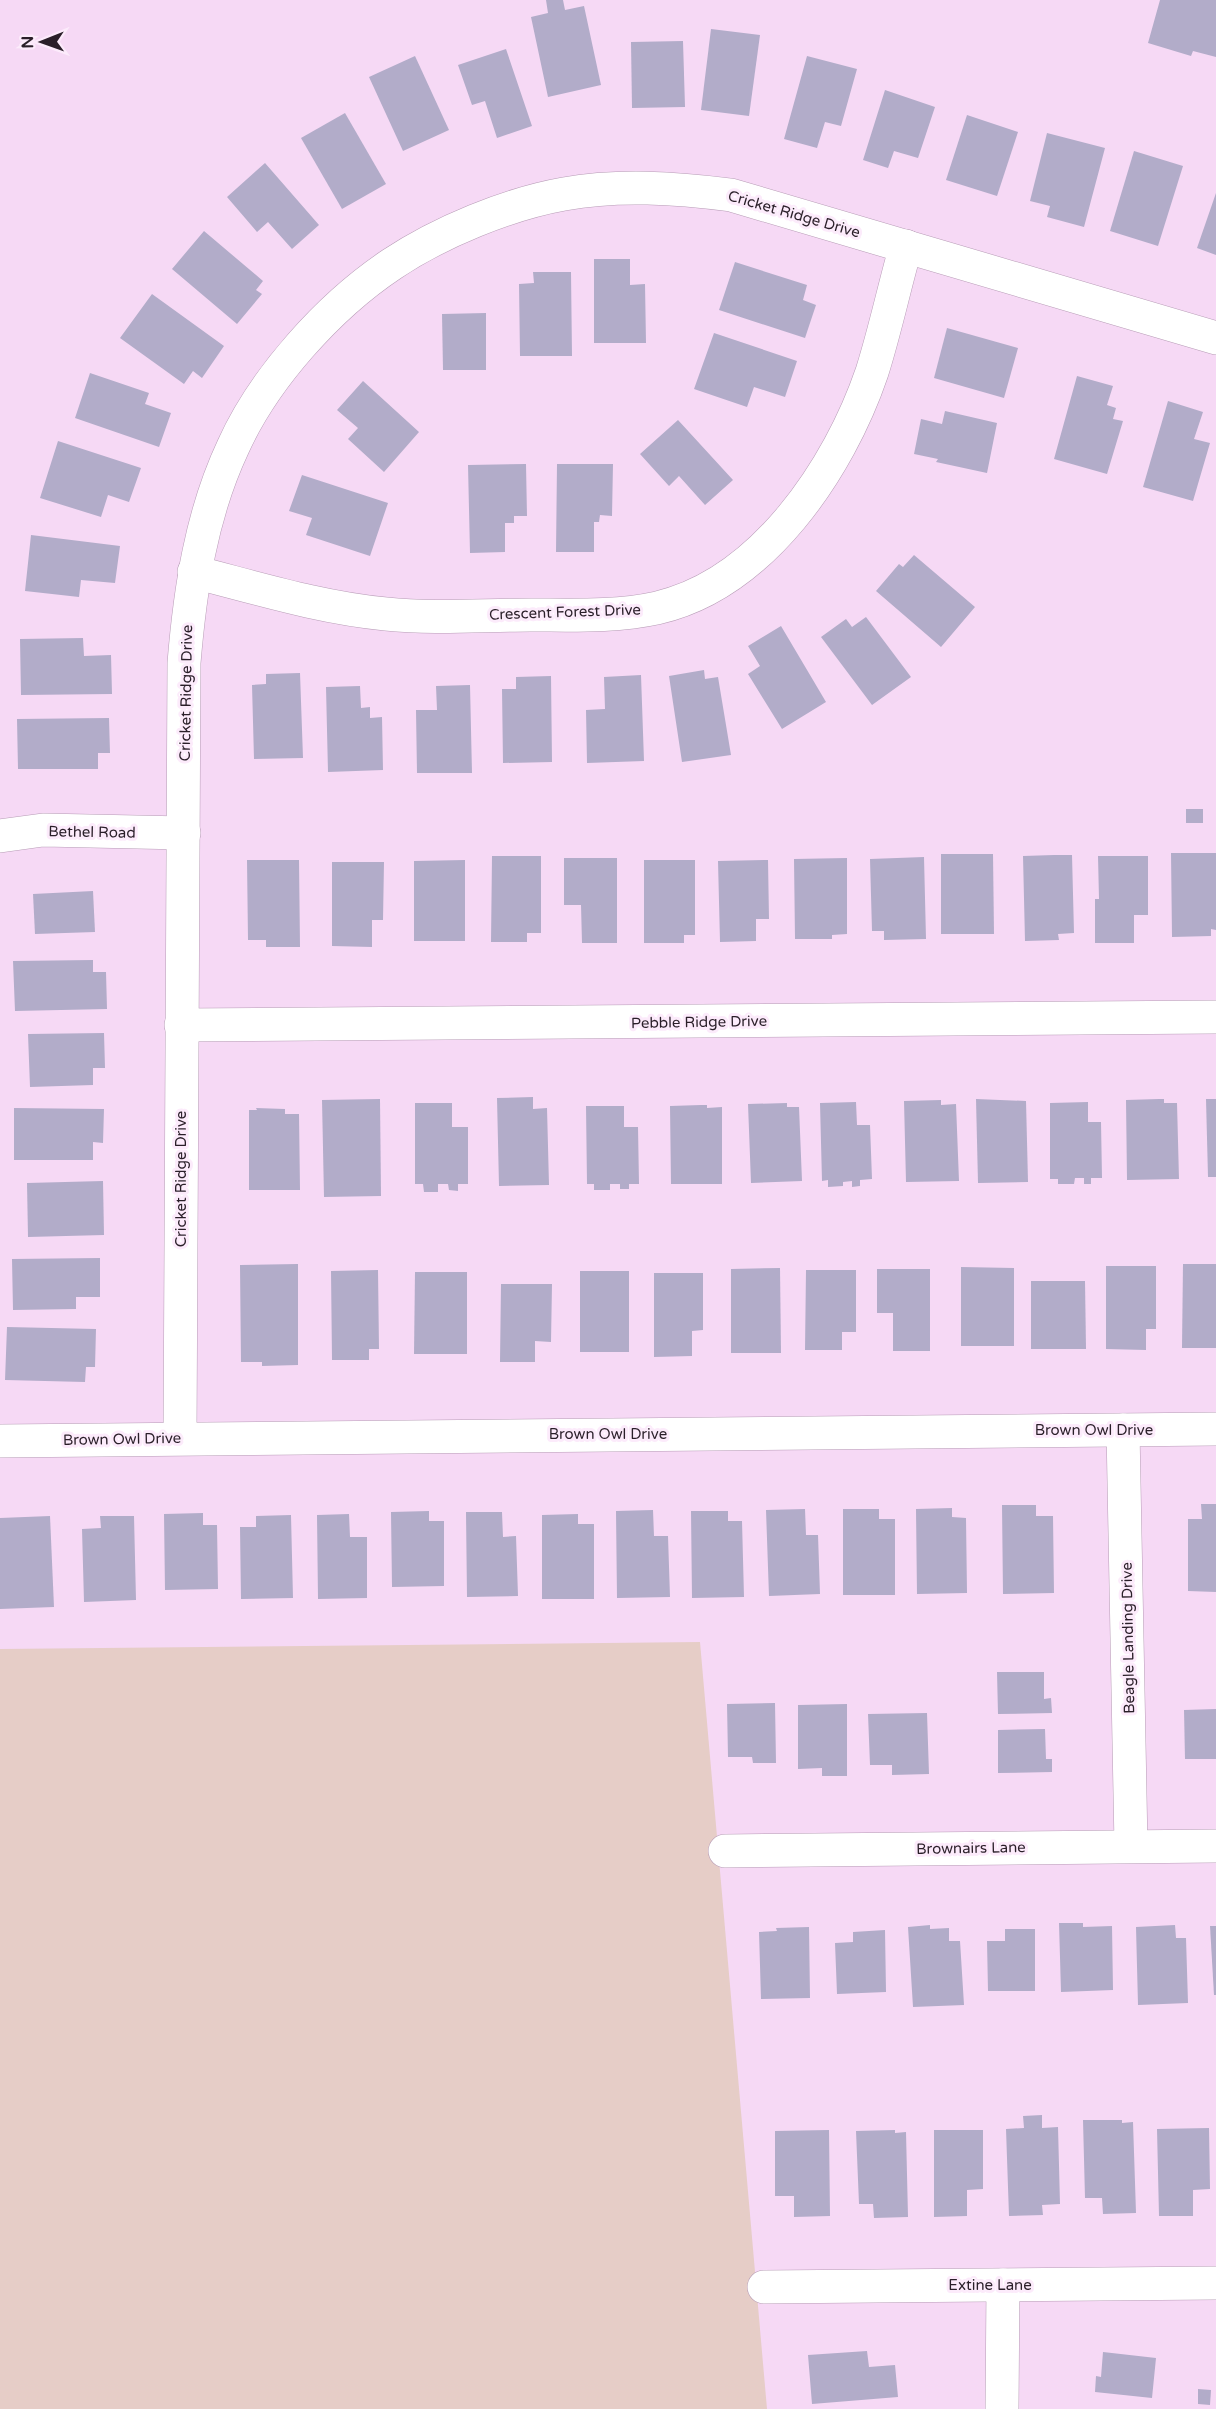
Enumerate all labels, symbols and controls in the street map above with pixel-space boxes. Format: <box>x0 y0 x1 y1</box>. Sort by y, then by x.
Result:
north arrow <box>12 12 72 72</box>
text: N <box>18 36 38 49</box>
street label: Cricket Ridge Drive <box>726 187 862 241</box>
street label: Crescent Forest Drive <box>489 600 641 624</box>
street label: Cricket Ridge Drive <box>176 625 196 761</box>
street label: Bethel Road <box>48 822 136 842</box>
street label: Pebble Ridge Drive <box>631 1012 767 1032</box>
street label: Cricket Ridge Drive <box>172 1111 190 1247</box>
street label: Brown Owl Drive <box>1035 1421 1153 1439</box>
street label: Brown Owl Drive <box>549 1425 667 1443</box>
street label: Brown Owl Drive <box>63 1429 181 1449</box>
street label: Beagle Landing Drive <box>1118 1562 1138 1714</box>
street label: Brownairs Lane <box>916 1838 1026 1858</box>
street label: Extine Lane <box>948 2276 1032 2294</box>

